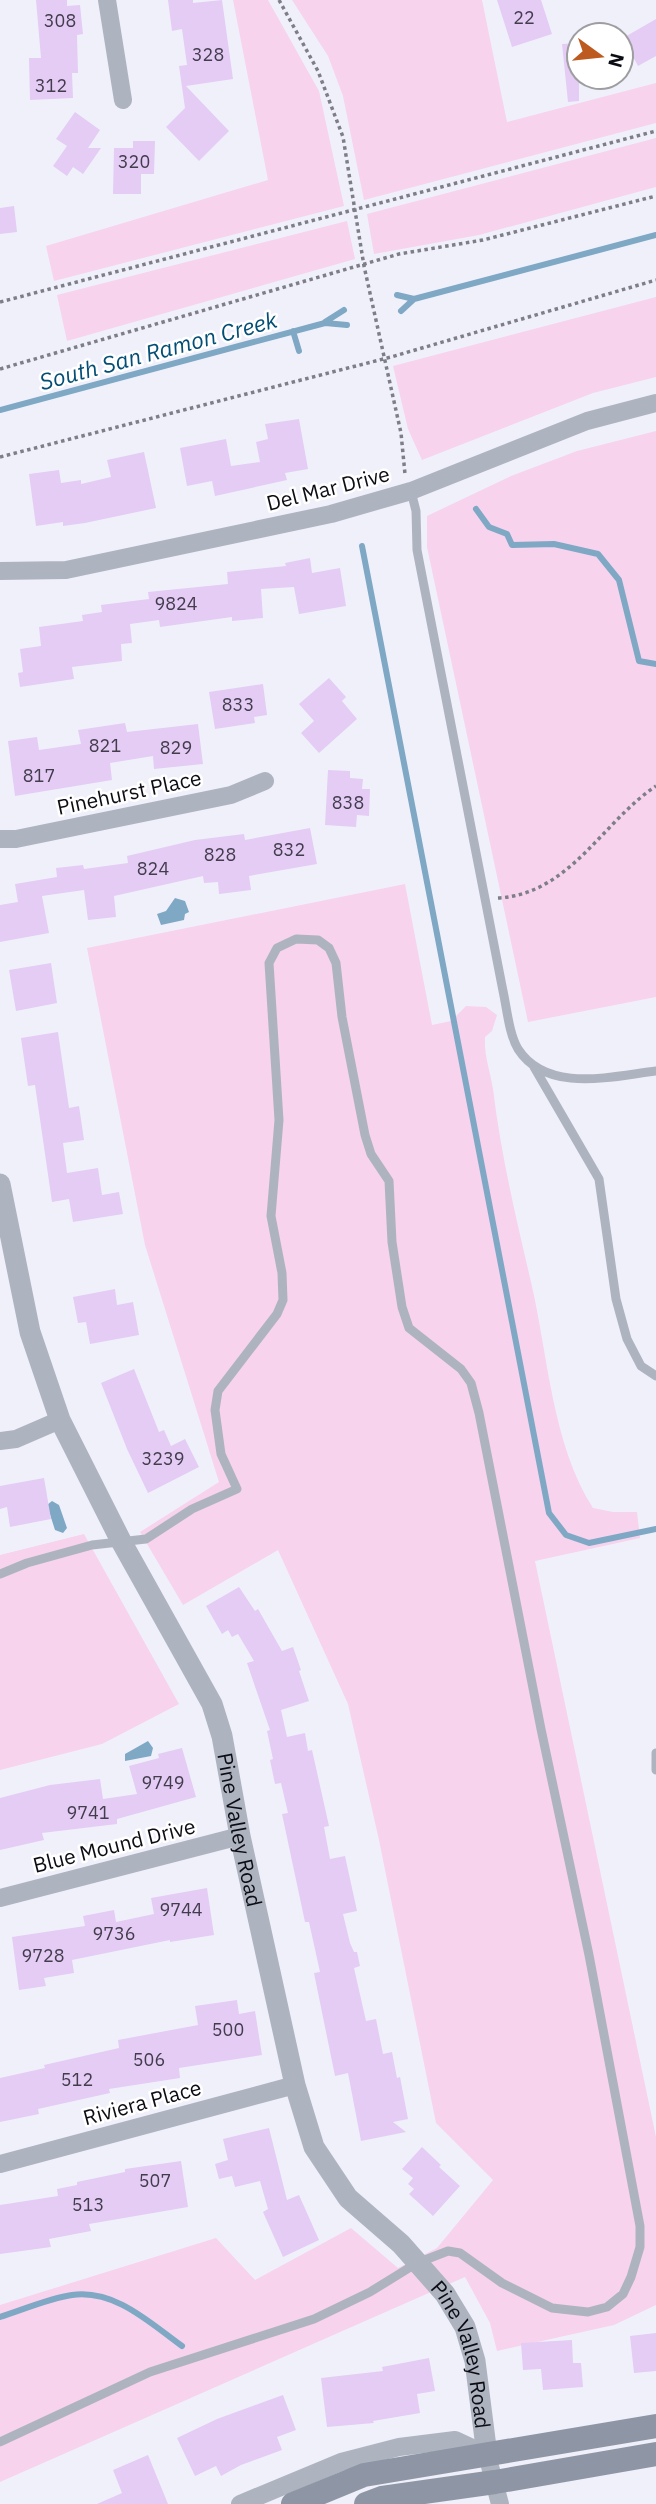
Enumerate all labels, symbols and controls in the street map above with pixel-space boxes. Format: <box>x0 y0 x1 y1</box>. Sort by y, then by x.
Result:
house number: 22 <box>513 6 535 29</box>
house number: 308 <box>44 9 76 32</box>
north arrow <box>565 21 635 91</box>
house number: 328 <box>192 43 224 66</box>
text: N <box>603 51 630 70</box>
house number: 312 <box>35 74 67 97</box>
house number: 320 <box>118 150 150 173</box>
water label: South San Ramon Creek <box>36 304 281 396</box>
street label: Del Mar Drive <box>263 459 393 517</box>
house number: 9824 <box>154 592 198 615</box>
house number: 833 <box>222 693 254 716</box>
house number: 821 <box>89 734 121 757</box>
house number: 829 <box>160 736 192 759</box>
street label: Pinehurst Place <box>54 763 204 821</box>
house number: 817 <box>23 764 55 787</box>
house number: 838 <box>332 791 364 814</box>
house number: 832 <box>273 838 305 861</box>
house number: 828 <box>204 843 236 866</box>
house number: 824 <box>137 857 169 880</box>
house number: 3239 <box>141 1447 185 1470</box>
street label: Pine Valley Road <box>211 1750 269 1909</box>
house number: 9749 <box>141 1771 185 1794</box>
house number: 9741 <box>66 1801 110 1824</box>
street label: Blue Mound Drive <box>30 1811 198 1879</box>
house number: 9744 <box>159 1898 203 1921</box>
house number: 9736 <box>92 1922 136 1945</box>
house number: 9728 <box>21 1944 65 1967</box>
house number: 500 <box>212 2018 244 2041</box>
house number: 506 <box>133 2048 165 2071</box>
house number: 512 <box>61 2068 93 2091</box>
street label: Riviera Place <box>80 2073 204 2131</box>
house number: 507 <box>139 2169 171 2192</box>
house number: 513 <box>72 2193 104 2216</box>
street label: Pine Valley Road <box>425 2274 497 2430</box>

